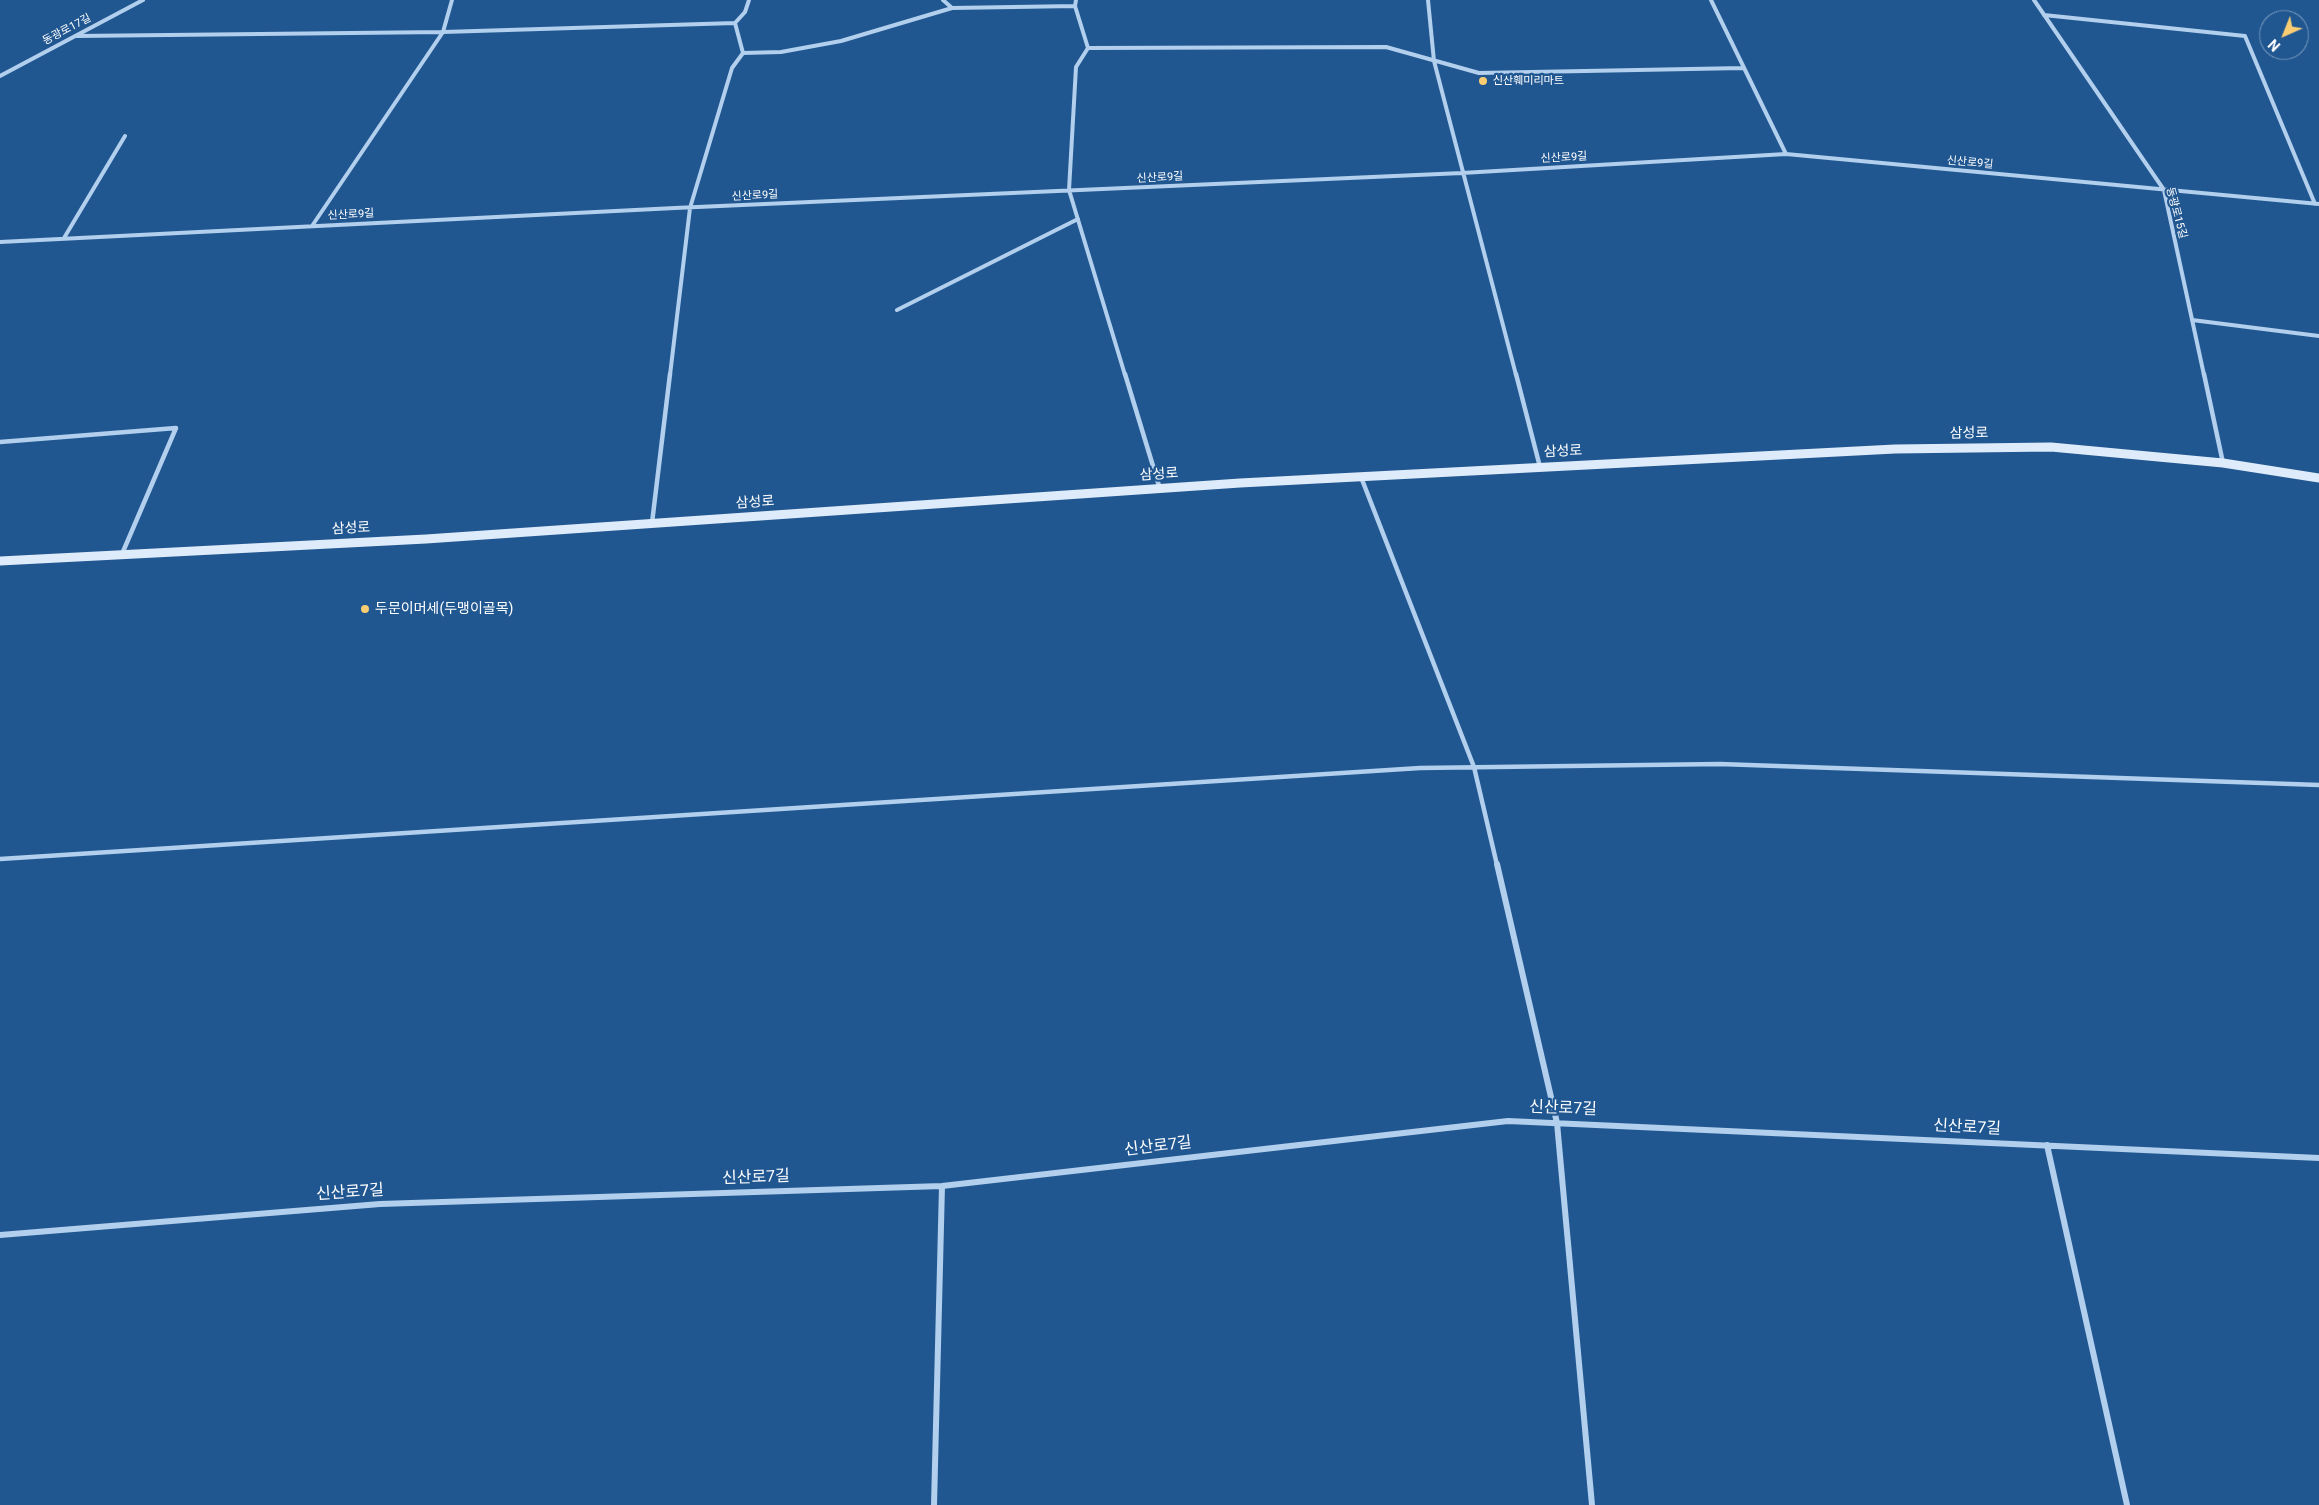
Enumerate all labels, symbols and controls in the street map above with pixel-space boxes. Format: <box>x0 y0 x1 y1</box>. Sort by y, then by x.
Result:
north arrow <box>2259 10 2309 60</box>
street label: 동광로17길 <box>41 12 93 48</box>
text: N <box>2265 36 2283 54</box>
place label: 신산훼미리마트 <box>1493 74 1564 88</box>
marker: 신산훼미리마트 <box>1477 75 1489 87</box>
street label: 신산로9길 <box>1540 150 1588 166</box>
street label: 신산로9길 <box>1946 154 1994 172</box>
street label: 신산로9길 <box>1136 170 1184 186</box>
street label: 동광로15길 <box>2163 186 2189 240</box>
street label: 신산로9길 <box>731 188 779 204</box>
street label: 신산로9길 <box>327 207 375 223</box>
street label: 삼성로 <box>1950 425 1988 443</box>
street label: 삼성로 <box>1543 443 1583 461</box>
street label: 삼성로 <box>1139 465 1179 485</box>
street label: 삼성로 <box>735 493 775 513</box>
street label: 삼성로 <box>331 520 371 538</box>
place label: 두문이머세(두맹이골목) <box>375 601 513 617</box>
marker: 두문이머세(두맹이골목) <box>359 603 371 615</box>
street label: 신산로7길 <box>1529 1098 1597 1120</box>
street label: 신산로7길 <box>1933 1117 2001 1139</box>
street label: 신산로7길 <box>1123 1133 1193 1161</box>
street label: 신산로7길 <box>722 1167 790 1189</box>
street label: 신산로7길 <box>315 1181 385 1205</box>

